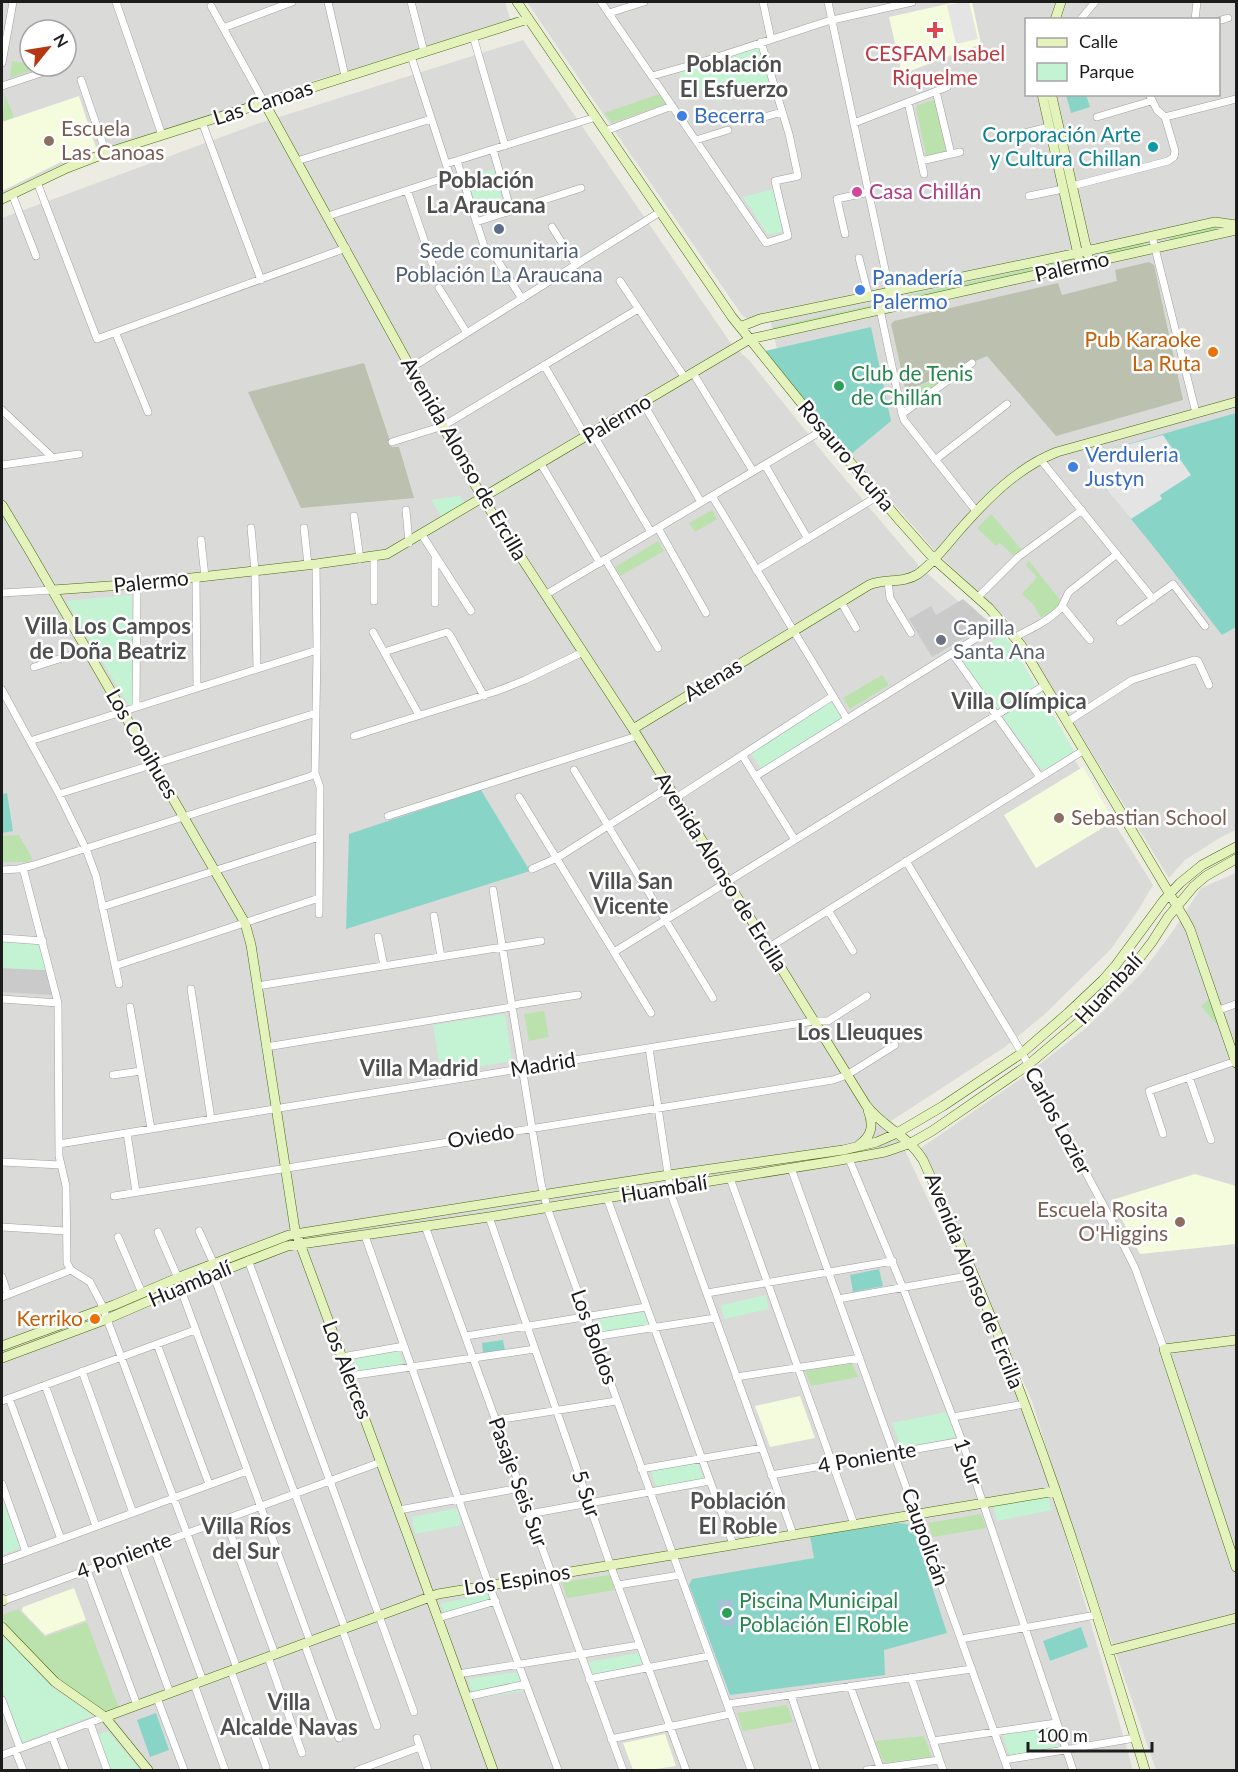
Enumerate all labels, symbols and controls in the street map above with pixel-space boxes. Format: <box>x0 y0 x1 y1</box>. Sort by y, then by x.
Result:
north arrow <box>18 18 78 78</box>
legend <box>1025 18 1220 96</box>
marker: CESFAM Isabel Riquelme <box>926 21 944 39</box>
text: N <box>50 30 73 50</box>
text: Calle <box>1079 30 1118 52</box>
place label: CESFAM Isabel Riquelme <box>865 40 1005 89</box>
district label: Población El Esfuerzo <box>680 50 788 102</box>
text: Parque <box>1079 60 1134 82</box>
street label: Las Canoas <box>210 74 316 129</box>
place label: Becerra <box>694 102 765 127</box>
marker: Becerra <box>675 109 689 123</box>
place label: Escuela Las Canoas <box>61 115 164 164</box>
place label: Corporación Arte y Cultura Chillan <box>982 121 1141 170</box>
marker: Escuela Las Canoas <box>42 134 56 148</box>
marker: Corporación Arte y Cultura Chillan <box>1146 140 1160 154</box>
district label: Población La Araucana <box>426 166 546 218</box>
place label: Casa Chillán <box>869 178 981 203</box>
marker: Casa Chillán <box>850 185 864 199</box>
marker: Sede comunitaria Población La Araucana <box>492 222 506 236</box>
place label: Sede comunitaria Población La Araucana <box>395 237 603 286</box>
street label: Palermo <box>1032 245 1111 286</box>
place label: Panadería Palermo <box>872 264 963 313</box>
marker: Panadería Palermo <box>853 283 867 297</box>
place label: Pub Karaoke La Ruta <box>1084 326 1201 375</box>
marker: Pub Karaoke La Ruta <box>1206 345 1220 359</box>
street label: Avenida Alonso de Ercilla <box>397 352 534 564</box>
place label: Club de Tenis de Chillán <box>851 360 973 409</box>
marker: Club de Tenis de Chillán <box>832 379 846 393</box>
street label: Palermo <box>577 387 655 448</box>
street label: Rosauro Acuña <box>793 394 901 516</box>
place label: Verduleria Justyn <box>1085 441 1179 490</box>
marker: Verduleria Justyn <box>1066 460 1080 474</box>
street label: Palermo <box>112 564 190 597</box>
district label: Villa Los Campos de Doña Beatriz <box>24 612 191 664</box>
place label: Capilla Santa Ana <box>953 614 1045 663</box>
marker: Capilla Santa Ana <box>934 633 948 647</box>
street label: Atenas <box>679 652 746 706</box>
street label: Los Copihues <box>102 684 185 803</box>
district label: Villa Olímpica <box>950 687 1087 714</box>
street label: Avenida Alonso de Ercilla <box>651 767 794 976</box>
place label: Sebastian School <box>1071 804 1227 829</box>
marker: Sebastian School <box>1052 811 1066 825</box>
district label: Villa San Vicente <box>588 867 673 919</box>
street label: Huambalí <box>1069 947 1148 1028</box>
district label: Los Lleuques <box>797 1018 923 1045</box>
street label: Madrid <box>508 1046 577 1081</box>
district label: Villa Madrid <box>359 1054 478 1081</box>
street label: Carlos Lozier <box>1020 1062 1098 1179</box>
street label: Oviedo <box>446 1117 516 1152</box>
street label: Huambalí <box>619 1168 710 1207</box>
street label: Avenida Alonso de Ercilla <box>921 1169 1030 1392</box>
place label: Escuela Rosita O'Higgins <box>1037 1196 1168 1245</box>
marker: Escuela Rosita O'Higgins <box>1173 1215 1187 1229</box>
street label: Huambalí <box>144 1254 235 1311</box>
street label: Los Boldos <box>567 1285 624 1387</box>
place label: Kerriko <box>16 1305 83 1330</box>
marker: Kerriko <box>88 1312 102 1326</box>
street label: Los Alerces <box>318 1317 379 1422</box>
street label: Pasaje Seis Sur <box>484 1413 555 1550</box>
street label: 1 Sur <box>950 1435 989 1489</box>
street label: 4 Poniente <box>816 1436 918 1477</box>
street label: 5 Sur <box>568 1467 607 1521</box>
street label: Caupolicán <box>897 1484 956 1589</box>
district label: Población El Roble <box>690 1487 786 1539</box>
district label: Villa Ríos del Sur <box>200 1512 291 1564</box>
street label: 4 Poniente <box>72 1526 175 1583</box>
street label: Los Espinos <box>462 1558 572 1599</box>
place label: Piscina Municipal Población El Roble <box>739 1587 909 1636</box>
marker: Piscina Municipal Población El Roble <box>720 1606 734 1620</box>
district label: Villa Alcalde Navas <box>219 1688 358 1740</box>
scale bar <box>1028 1715 1152 1753</box>
text: 100 m <box>1037 1724 1088 1746</box>

